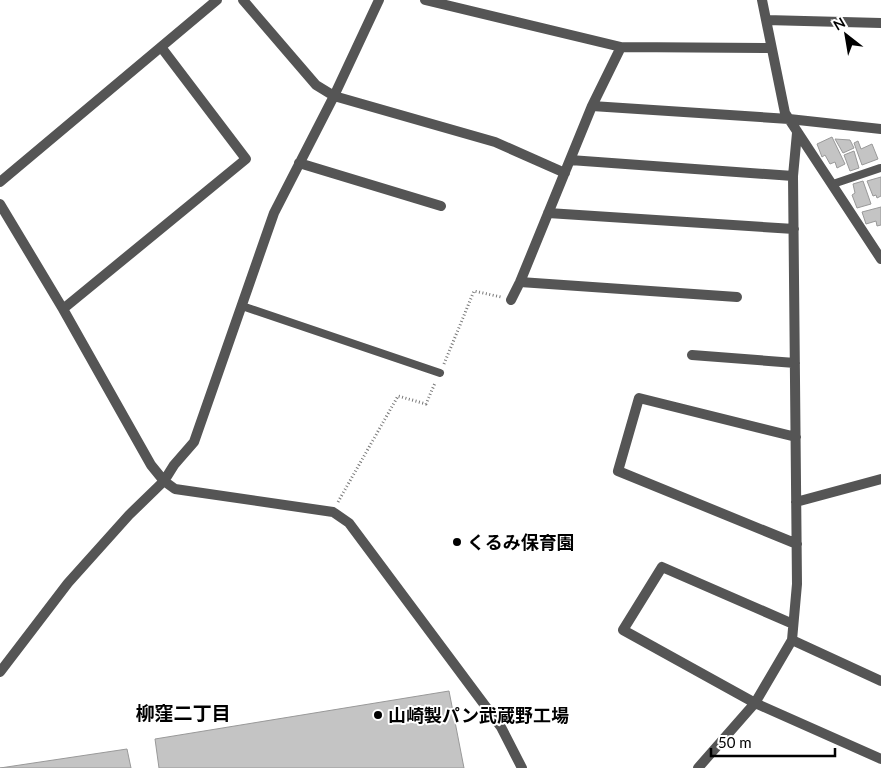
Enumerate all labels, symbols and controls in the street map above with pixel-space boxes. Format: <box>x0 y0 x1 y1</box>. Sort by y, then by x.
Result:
north arrow <box>821 10 871 60</box>
text: N <box>830 13 848 33</box>
place label: くるみ保育園 <box>467 531 575 553</box>
marker: くるみ保育園 <box>451 536 463 548</box>
district label: 柳窪二丁目 <box>135 701 231 724</box>
place label: 山崎製パン武蔵野工場 <box>388 704 569 726</box>
marker: 山崎製パン武蔵野工場 <box>372 709 384 721</box>
scale bar <box>711 726 835 758</box>
text: 50 m <box>718 733 752 751</box>

